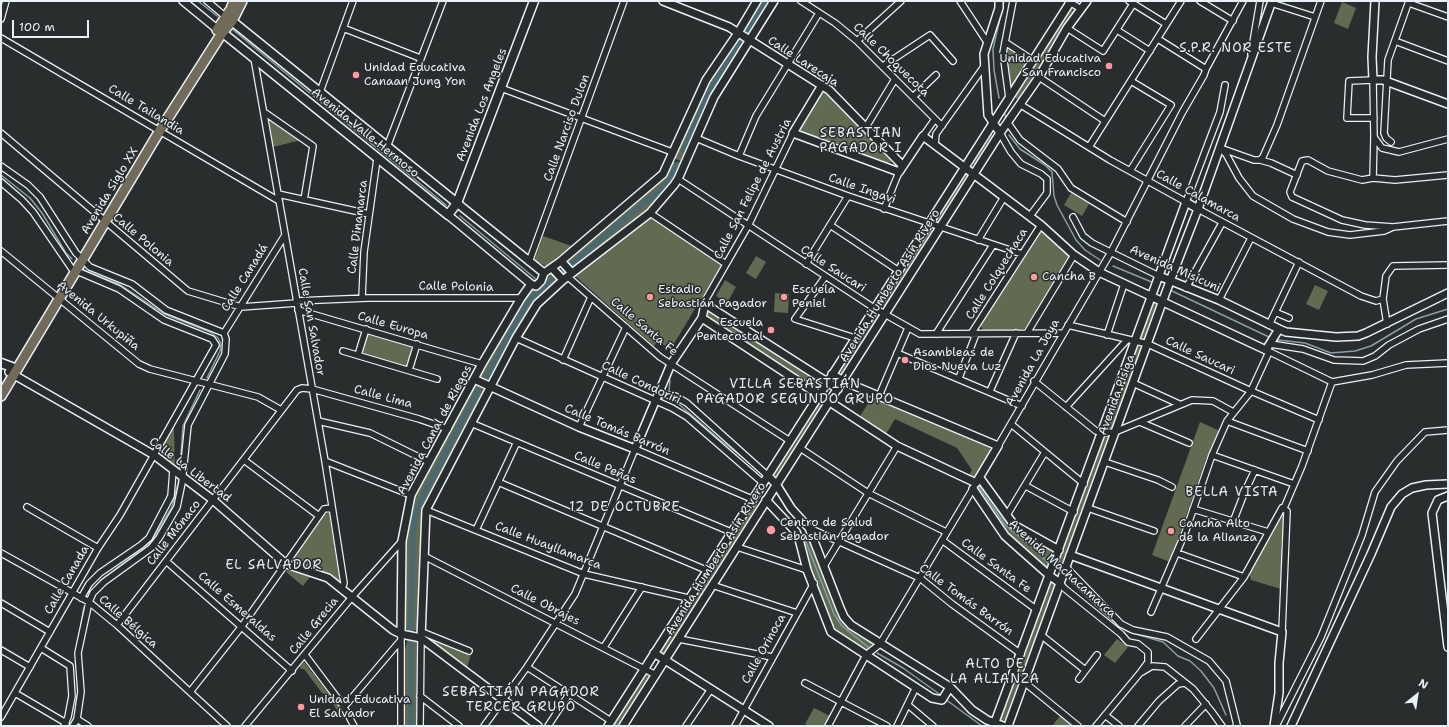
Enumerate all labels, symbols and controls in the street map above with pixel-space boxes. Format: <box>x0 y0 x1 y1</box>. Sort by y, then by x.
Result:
scale bar <box>14 12 91 38</box>
text: 100 m <box>19 19 55 35</box>
street label: Calle Choquecota <box>850 20 932 100</box>
street label: Calle Larecaja <box>765 34 841 90</box>
district label: S.P.R. NOR ESTE <box>1179 41 1293 57</box>
street label: Avenida Los Angeles <box>454 46 510 164</box>
place label: Unidad Educativa San Francisco <box>999 52 1101 80</box>
place label: Unidad Educativa Canaan Jung Yon <box>364 61 466 89</box>
marker: Unidad Educativa San Francisco <box>1104 61 1114 71</box>
marker: Unidad Educativa Canaan Jung Yon <box>351 70 361 80</box>
street label: Calle Narciso Dulon <box>541 73 593 183</box>
street label: Calle Tailandia <box>105 82 187 138</box>
street label: Avenida Valle Hermoso <box>308 85 422 181</box>
street label: Calle San Felipe de Austria <box>711 116 795 262</box>
district label: SEBASTIAN PAGADOR I <box>819 126 903 157</box>
street label: Avenida Siglo XX <box>78 145 142 237</box>
street label: Calle Calamarca <box>1153 167 1243 225</box>
street label: Calle Ingavi <box>826 171 898 207</box>
street label: Calle Dinamarca <box>345 179 371 275</box>
street label: Avenida Humberto Asín Rivero <box>837 207 943 365</box>
street label: Calle Polonia <box>110 210 176 270</box>
street label: Calle Colquechaca <box>963 226 1031 322</box>
street label: Calle Canadá <box>218 242 272 314</box>
street label: Calle Saucari <box>798 243 868 295</box>
street label: Avenida Misicuni <box>1127 243 1223 295</box>
street label: Calle San Salvador <box>294 267 328 377</box>
place label: Cancha B <box>1042 270 1096 284</box>
marker: Cancha B <box>1029 272 1039 282</box>
street label: Avenida Urkupiña <box>54 278 142 354</box>
street label: Calle Polonia <box>418 279 494 295</box>
place label: Estadio Sebastián Pagador <box>658 283 767 311</box>
place label: Escuela Peniel <box>792 283 835 311</box>
marker: Estadio Sebastián Pagador <box>645 292 655 302</box>
marker: Escuela Peniel <box>779 292 789 302</box>
street label: Calle Santa Fe <box>607 295 681 359</box>
street label: Calle Europa <box>356 309 430 343</box>
place label: Escuela Pentecostal <box>696 316 763 344</box>
street label: Avenida La Joya <box>1003 317 1063 409</box>
marker: Escuela Pentecostal <box>766 325 776 335</box>
street label: Calle Saucari <box>1163 334 1237 378</box>
place label: Asambleas de Dios Nueva Luz <box>913 346 1002 374</box>
street label: Avenida Pisiga <box>1096 353 1138 437</box>
marker: Asambleas de Dios Nueva Luz <box>900 355 910 365</box>
street label: Calle Condoriri <box>599 358 683 408</box>
street label: Avenida Canal de Riegos <box>395 363 475 497</box>
district label: VILLA SEBASTIÁN PAGADOR SEGUNDO GRUPO <box>696 377 894 408</box>
street label: Calle Lima <box>352 382 414 412</box>
street label: Calle Tomás Barrón <box>562 401 672 459</box>
street label: Calle La Libertad <box>146 434 234 506</box>
street label: Calle Peñas <box>572 448 638 488</box>
street label: Avenida Humberto Asín Rivero <box>663 480 769 638</box>
district label: BELLA VISTA <box>1185 485 1279 501</box>
street label: Calle Mónaco <box>144 497 204 569</box>
district label: 12 DE OCTUBRE <box>569 500 681 516</box>
place label: Centro de Salud Sebastián Pagador <box>780 516 889 544</box>
street label: Avenida Machacamarca <box>1005 517 1119 621</box>
place label: Cancha Alto de la Alianza <box>1179 517 1257 545</box>
street label: Calle Huayllamarca <box>493 519 603 573</box>
marker: Centro de Salud Sebastián Pagador <box>765 524 777 536</box>
marker: Cancha Alto de la Alianza <box>1166 526 1176 536</box>
street label: Calle Santa Fe <box>958 536 1034 596</box>
street label: Calle Canada <box>42 543 92 617</box>
district label: EL SALVADOR <box>226 558 322 574</box>
street label: Calle Tomás Barrón <box>916 561 1016 639</box>
street label: Calle Esmeraldas <box>195 569 279 645</box>
street label: Calle Obrajes <box>508 581 582 629</box>
street label: Calle Bélgica <box>96 592 160 652</box>
street label: Calle Grecia <box>286 594 342 658</box>
street label: Calle Orinoca <box>739 612 789 686</box>
district label: ALTO DE LA ALIANZA <box>950 657 1040 688</box>
north arrow <box>1397 675 1437 715</box>
text: N <box>1416 675 1431 693</box>
district label: SEBASTIÁN PAGADOR TERCER GRUPO <box>442 685 600 716</box>
place label: Unidad Educativa El Salvador <box>309 693 411 721</box>
marker: Unidad Educativa El Salvador <box>296 702 306 712</box>

